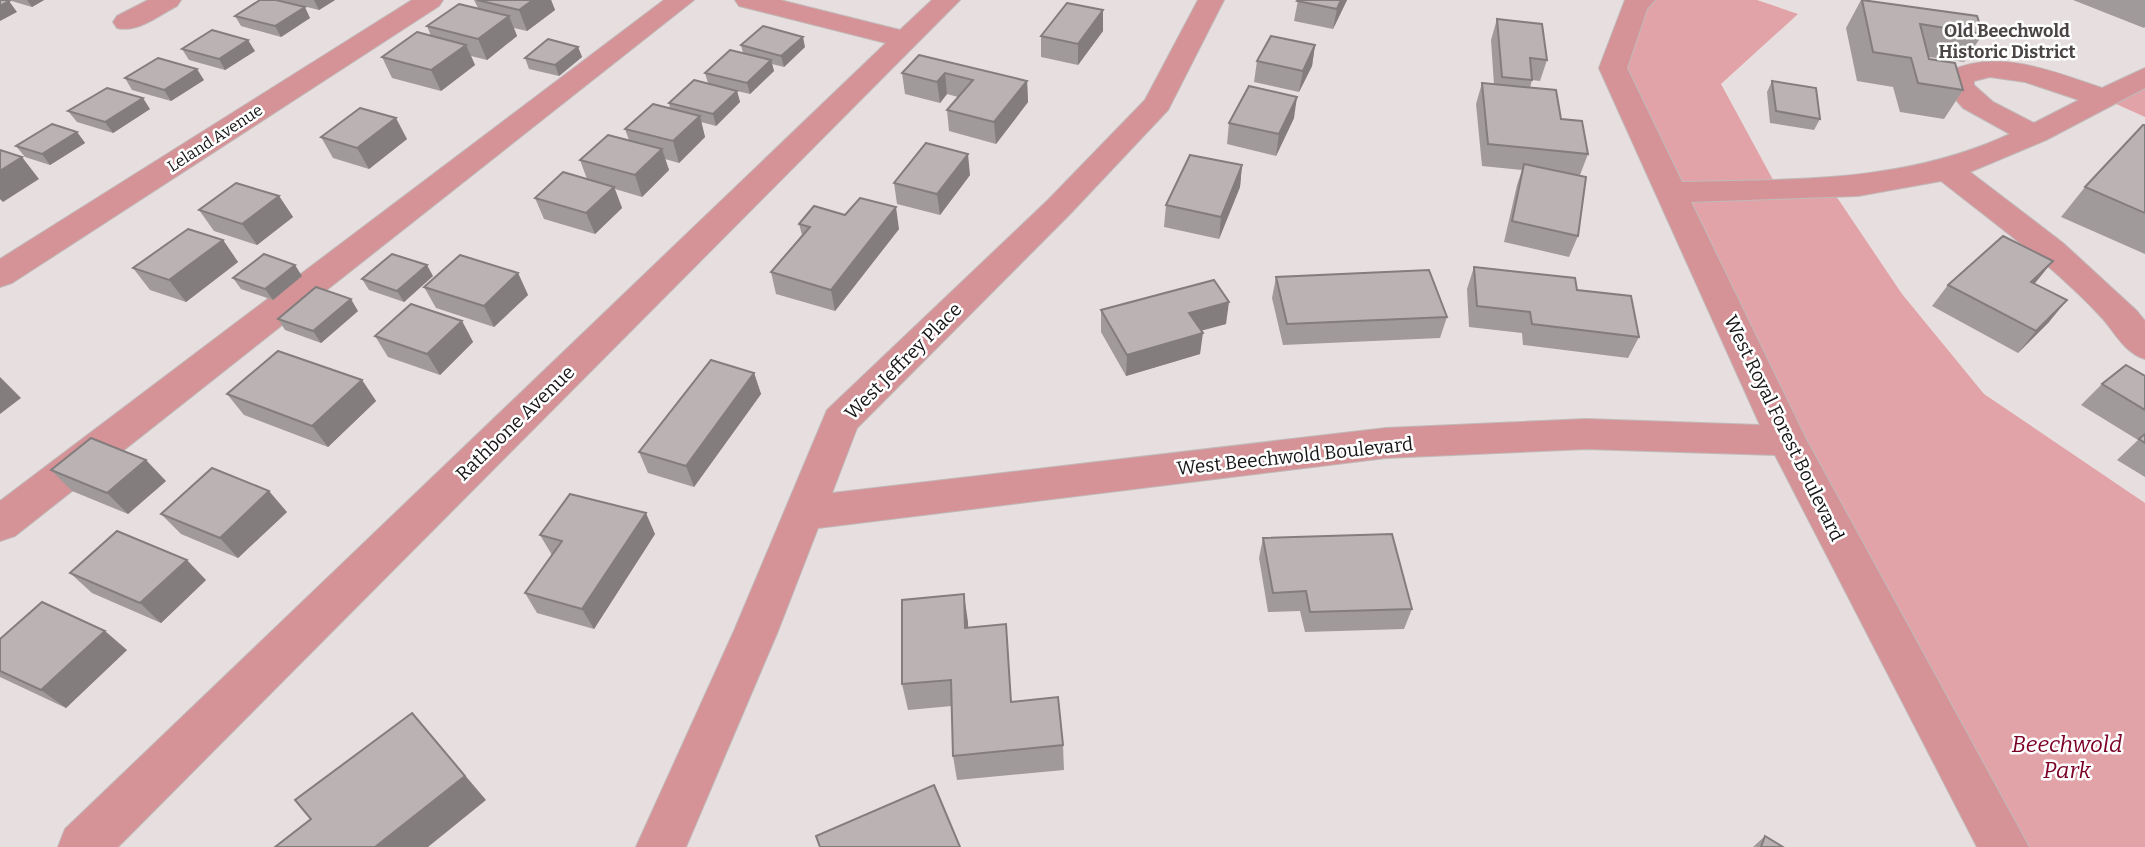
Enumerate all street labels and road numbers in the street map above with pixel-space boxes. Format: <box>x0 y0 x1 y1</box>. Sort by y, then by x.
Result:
street label: Leland Avenue <box>164 100 266 176</box>
street label: West Jeffrey Place <box>840 298 966 424</box>
street label: West Royal Forest Boulevard <box>1719 311 1849 545</box>
street label: Rathbone Avenue <box>451 361 579 485</box>
street label: West Beechwold Boulevard <box>1176 432 1414 480</box>

